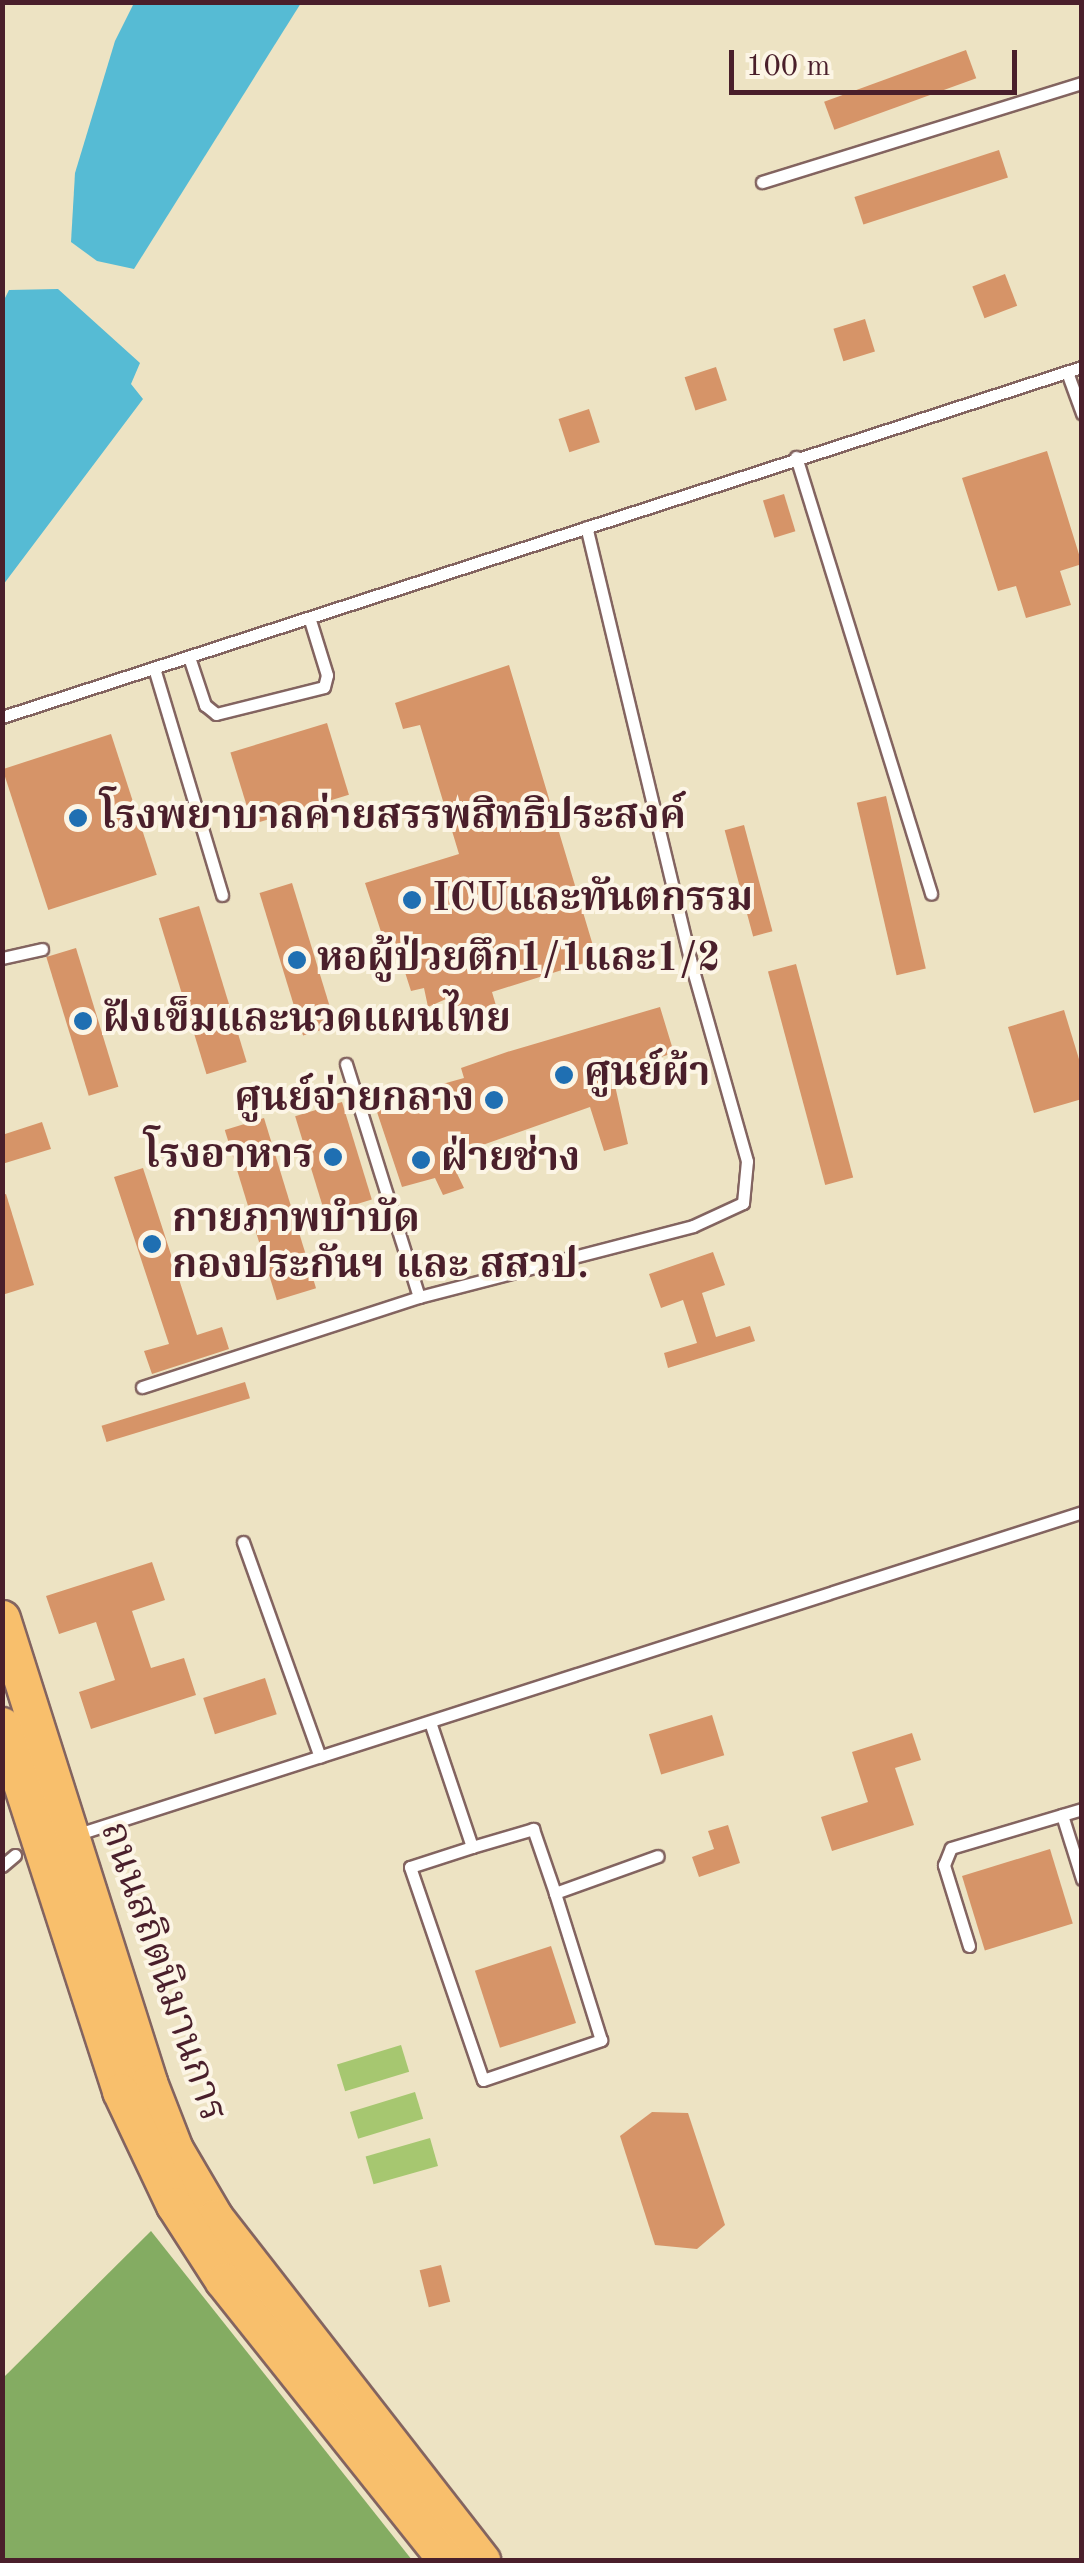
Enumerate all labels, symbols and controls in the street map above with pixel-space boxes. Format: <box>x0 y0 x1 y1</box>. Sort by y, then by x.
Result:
scale bar <box>734 30 1022 92</box>
text: 100 m <box>746 52 830 82</box>
place label: โรงพยาบาลค่ายสรรพสิทธิประสงค์ <box>100 794 686 842</box>
marker: โรงพยาบาลค่ายสรรพสิทธิประสงค์ <box>65 805 91 831</box>
place label: ICUและทันตกรรม <box>432 876 753 924</box>
marker: ICUและทันตกรรม <box>401 889 423 911</box>
place label: หอผู้ป่วยตึก1/1และ1/2 <box>317 936 720 984</box>
marker: หอผู้ป่วยตึก1/1และ1/2 <box>286 949 308 971</box>
place label: ฝังเข็มและนวดแผนไทย <box>103 997 511 1045</box>
marker: ฝังเข็มและนวดแผนไทย <box>72 1010 94 1032</box>
place label: ศูนย์ผ้า <box>584 1051 710 1099</box>
marker: ศูนย์ผ้า <box>553 1064 575 1086</box>
place label: ศูนย์จ่ายกลาง <box>234 1076 474 1124</box>
marker: ศูนย์จ่ายกลาง <box>483 1089 505 1111</box>
place label: โรงอาหาร <box>144 1133 313 1181</box>
place label: ฝ่ายช่าง <box>441 1136 580 1184</box>
marker: โรงอาหาร <box>322 1146 344 1168</box>
marker: ฝ่ายช่าง <box>410 1149 432 1171</box>
place label: กายภาพบำบัด กองประกันฯ และ สสวป. <box>172 1197 589 1291</box>
marker: กายภาพบำบัด กองประกันฯ และ สสวป. <box>141 1233 163 1255</box>
street label: ถนนสถิตนิมานการ <box>88 1816 236 2128</box>

